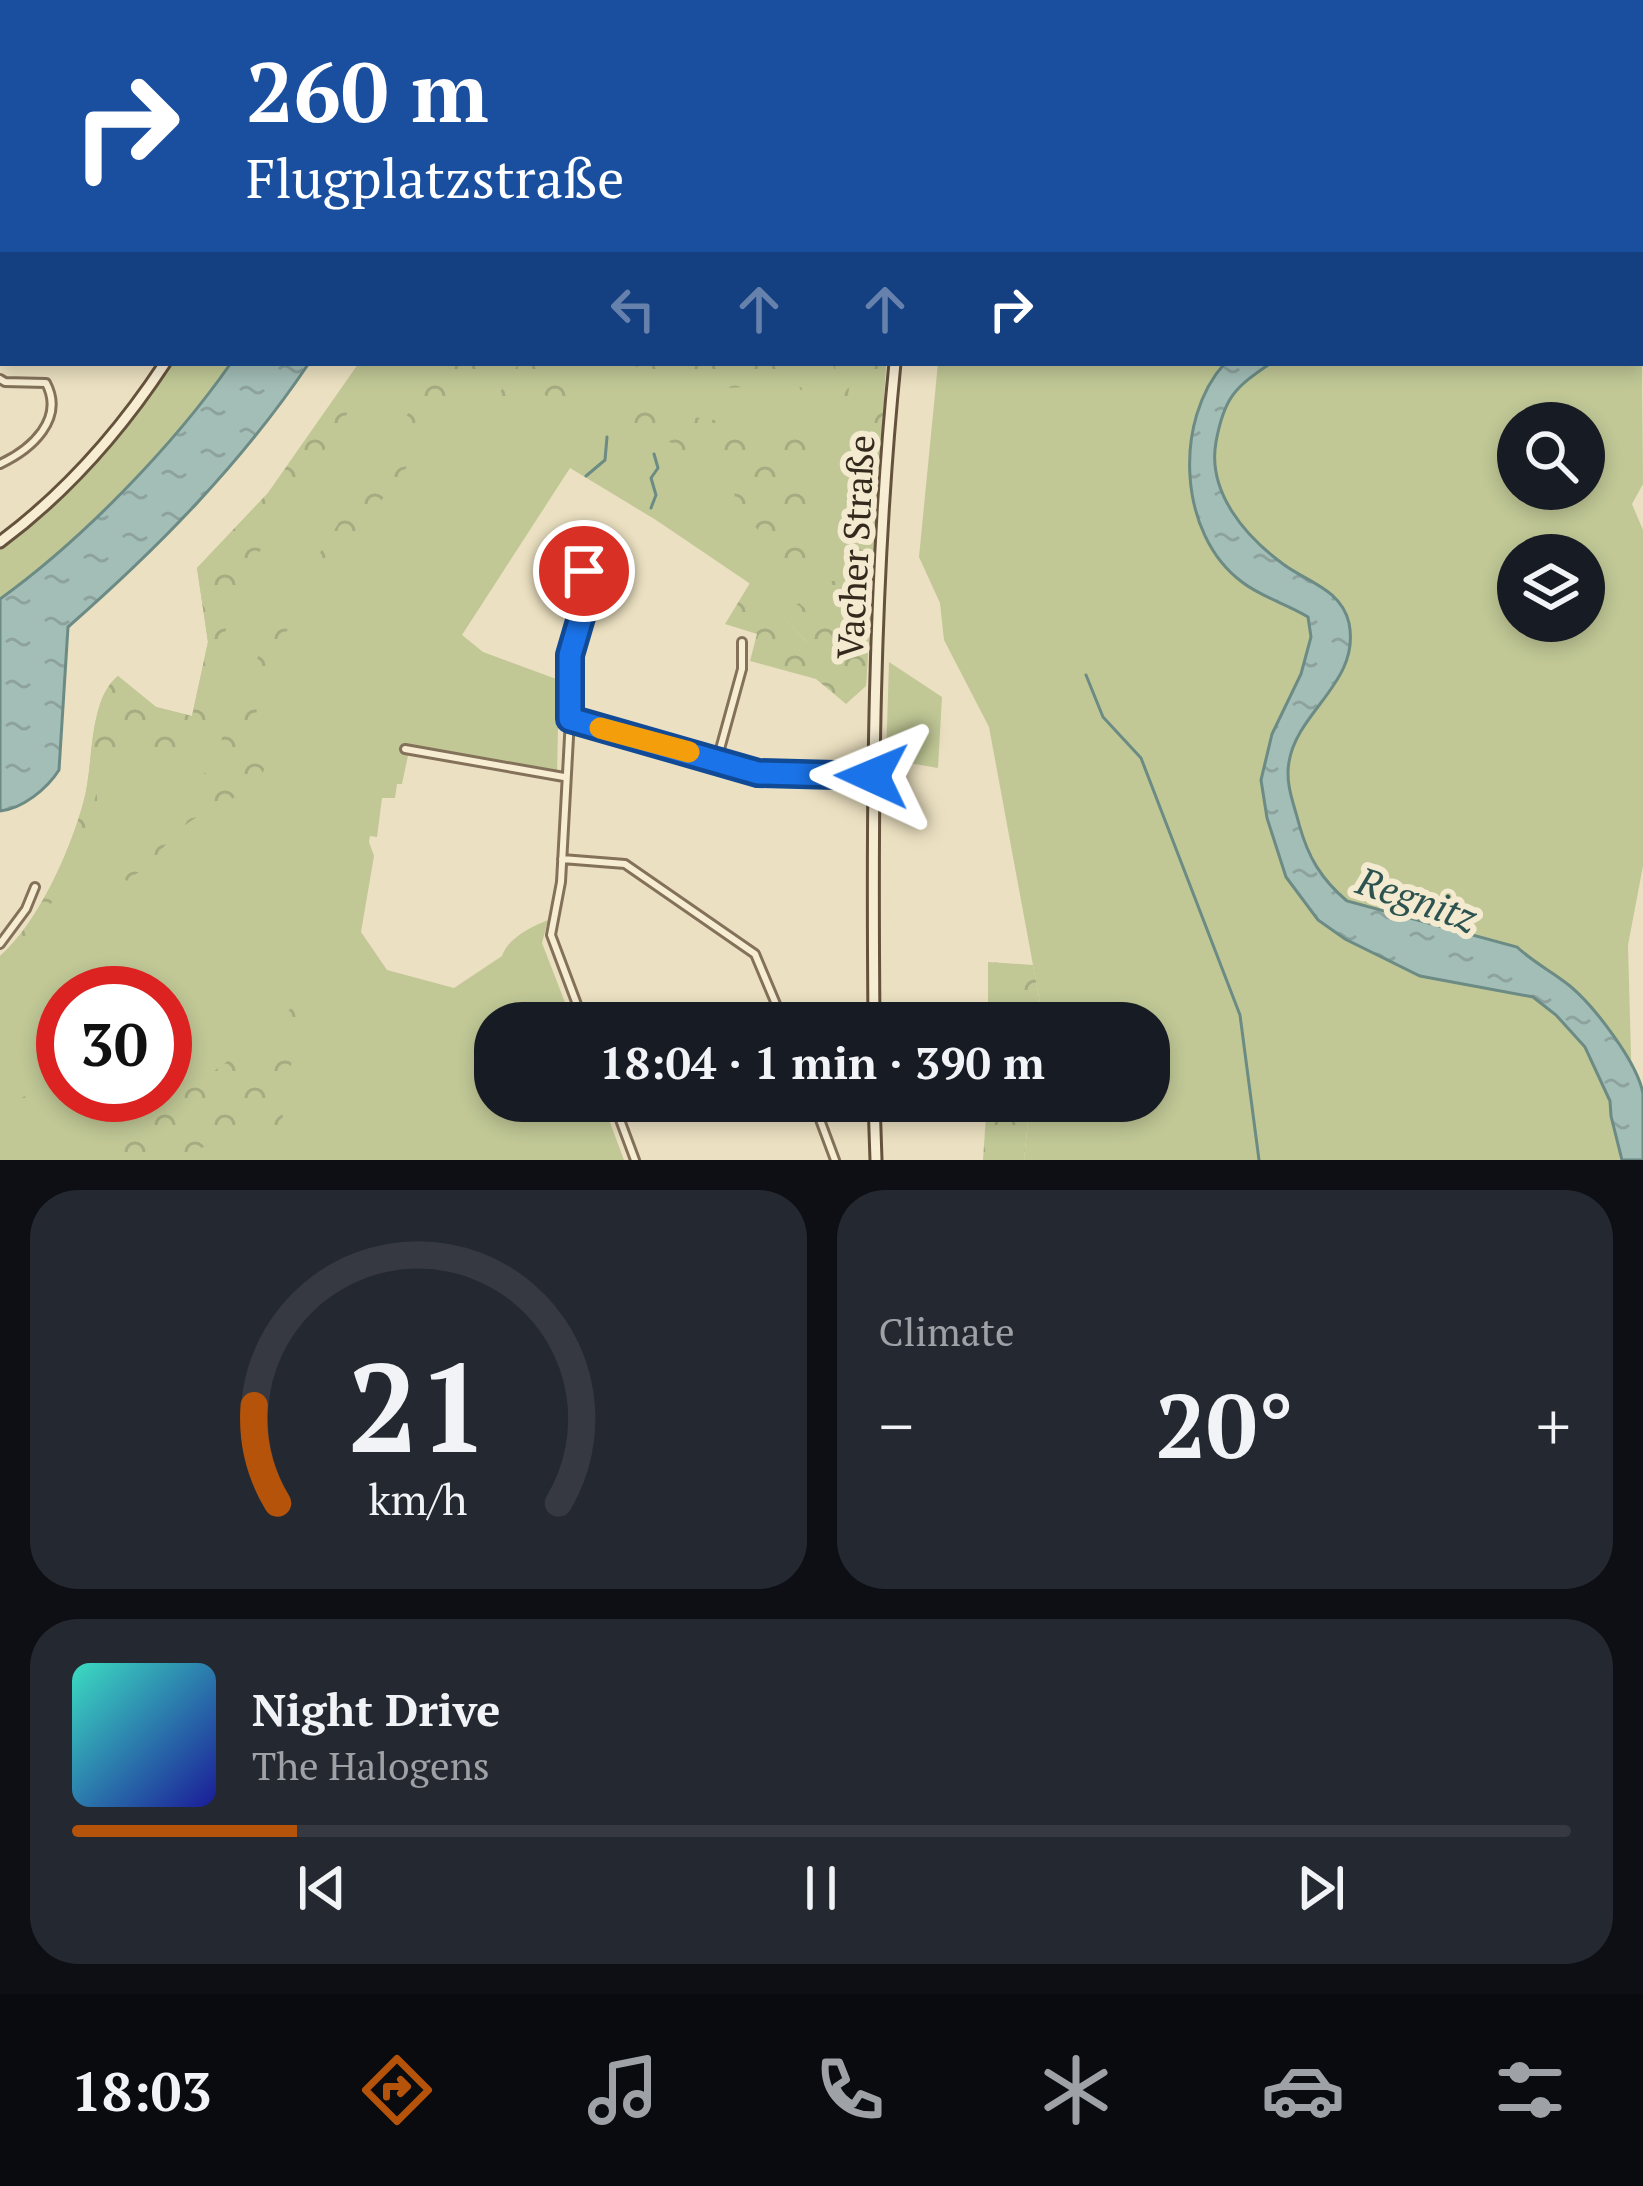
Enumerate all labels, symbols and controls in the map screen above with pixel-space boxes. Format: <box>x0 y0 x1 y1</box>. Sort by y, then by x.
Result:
text: 260 m <box>246 35 489 146</box>
icon: right <box>48 48 204 204</box>
text: Flugplatzstraße <box>246 142 625 213</box>
icon: left <box>600 276 666 342</box>
icon: ahead <box>726 276 792 342</box>
icon: ahead <box>852 276 918 342</box>
icon: right <box>978 276 1044 342</box>
map controls <box>1497 402 1605 642</box>
button: search <box>1497 402 1605 510</box>
street label: Vacher Straße <box>826 434 884 660</box>
pin <box>533 520 635 622</box>
button: layers <box>1497 534 1605 642</box>
icon: arrive <box>551 538 617 604</box>
position arrow <box>809 713 935 839</box>
water label: Regnitz <box>1349 853 1485 943</box>
speed limit sign: 30 <box>36 966 192 1122</box>
text: 18:04 · 1 min · 390 m <box>599 1032 1045 1092</box>
text: Climate <box>879 1305 1015 1357</box>
text: 21 <box>348 1322 489 1488</box>
text: 20° <box>1155 1364 1294 1484</box>
text: − <box>879 1381 914 1469</box>
text: + <box>1536 1381 1571 1469</box>
text: km/h <box>369 1469 468 1526</box>
text: Night Drive <box>252 1679 501 1739</box>
text: The Halogens <box>252 1739 490 1791</box>
icon: previous <box>289 1855 355 1921</box>
icon: pause <box>788 1855 854 1921</box>
icon: next <box>1288 1855 1354 1921</box>
icon: directions <box>355 2048 439 2132</box>
icon: music <box>581 2048 665 2132</box>
icon: phone <box>808 2048 892 2132</box>
icon: climate <box>1034 2048 1118 2132</box>
icon: car <box>1261 2048 1345 2132</box>
icon: filters <box>1488 2048 1572 2132</box>
text: 18:03 <box>71 2055 212 2126</box>

